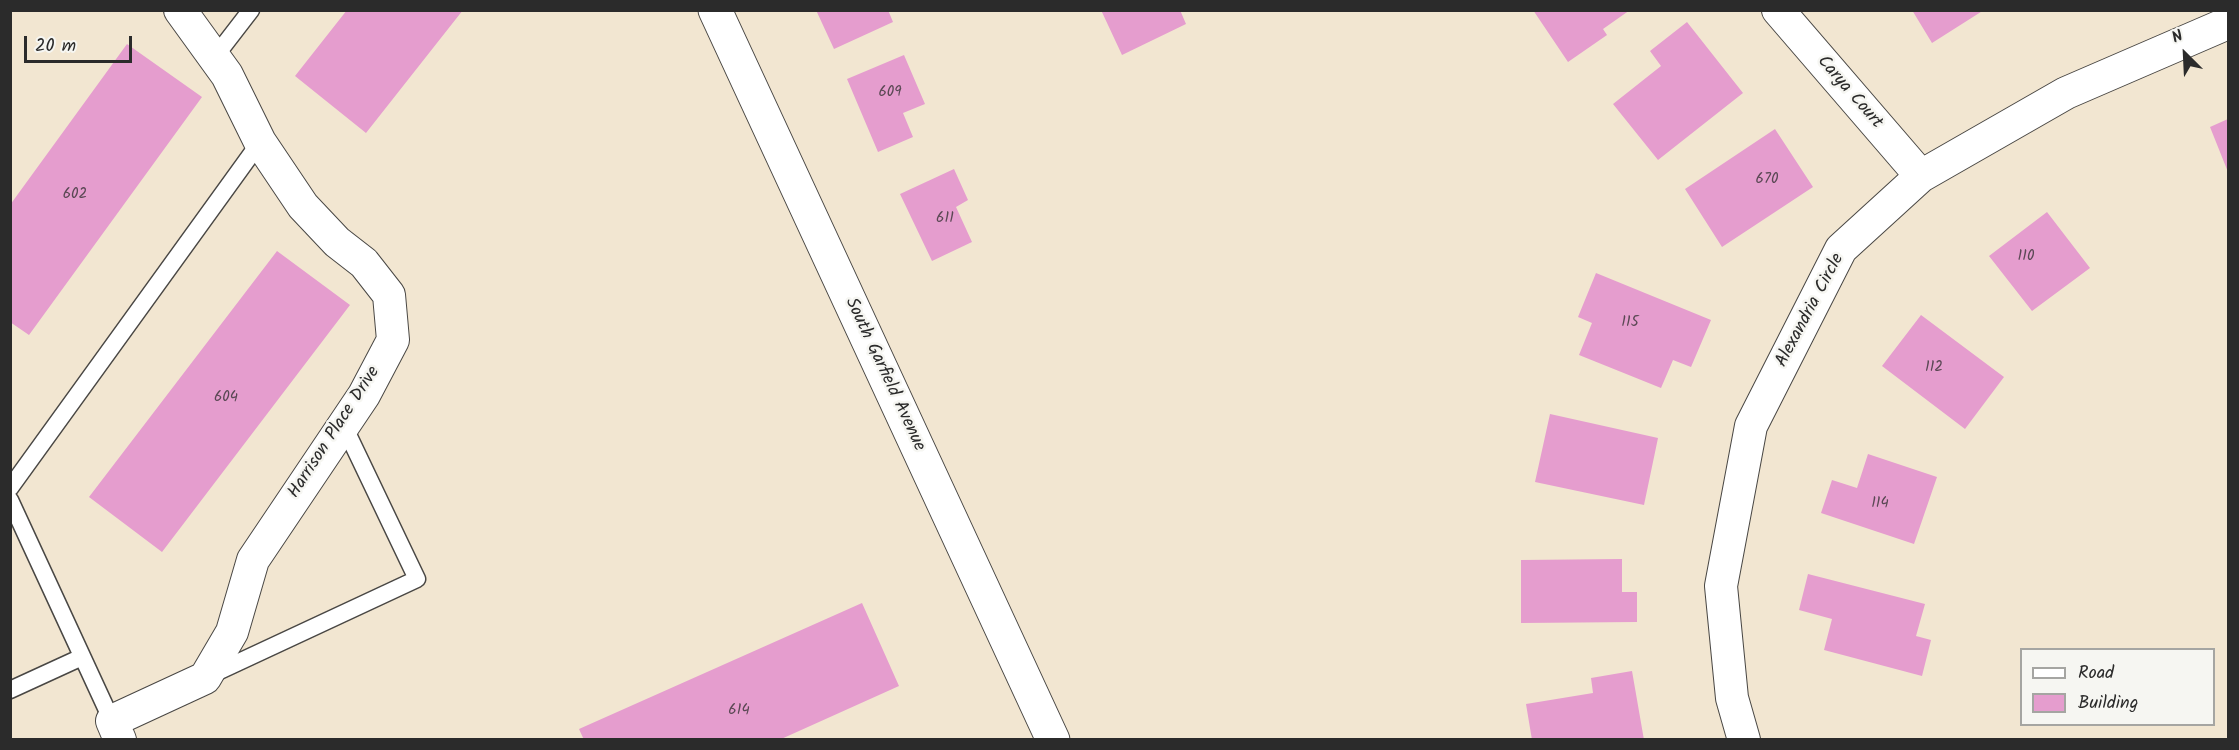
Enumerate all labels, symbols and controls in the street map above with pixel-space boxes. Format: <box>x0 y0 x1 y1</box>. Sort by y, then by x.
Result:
scale bar <box>27 24 135 62</box>
north arrow <box>2155 24 2215 84</box>
text: N <box>2168 24 2187 51</box>
text: 20 m <box>35 32 76 61</box>
street label: Carya Court <box>1811 52 1887 134</box>
house number: 609 <box>878 84 902 102</box>
house number: 670 <box>1756 171 1778 189</box>
house number: 602 <box>63 186 87 204</box>
house number: 611 <box>936 210 954 228</box>
house number: 110 <box>2018 248 2034 266</box>
street label: Alexandria Circle <box>1772 250 1850 372</box>
street label: South Garfield Avenue <box>839 295 929 455</box>
house number: 115 <box>1621 314 1639 332</box>
house number: 112 <box>1925 359 1943 377</box>
street label: Harrison Place Drive <box>284 363 386 503</box>
house number: 604 <box>214 389 238 407</box>
house number: 114 <box>1871 495 1889 513</box>
legend <box>2020 648 2215 726</box>
text: Road <box>2078 659 2114 688</box>
text: Building <box>2078 689 2138 718</box>
house number: 614 <box>728 702 750 720</box>

